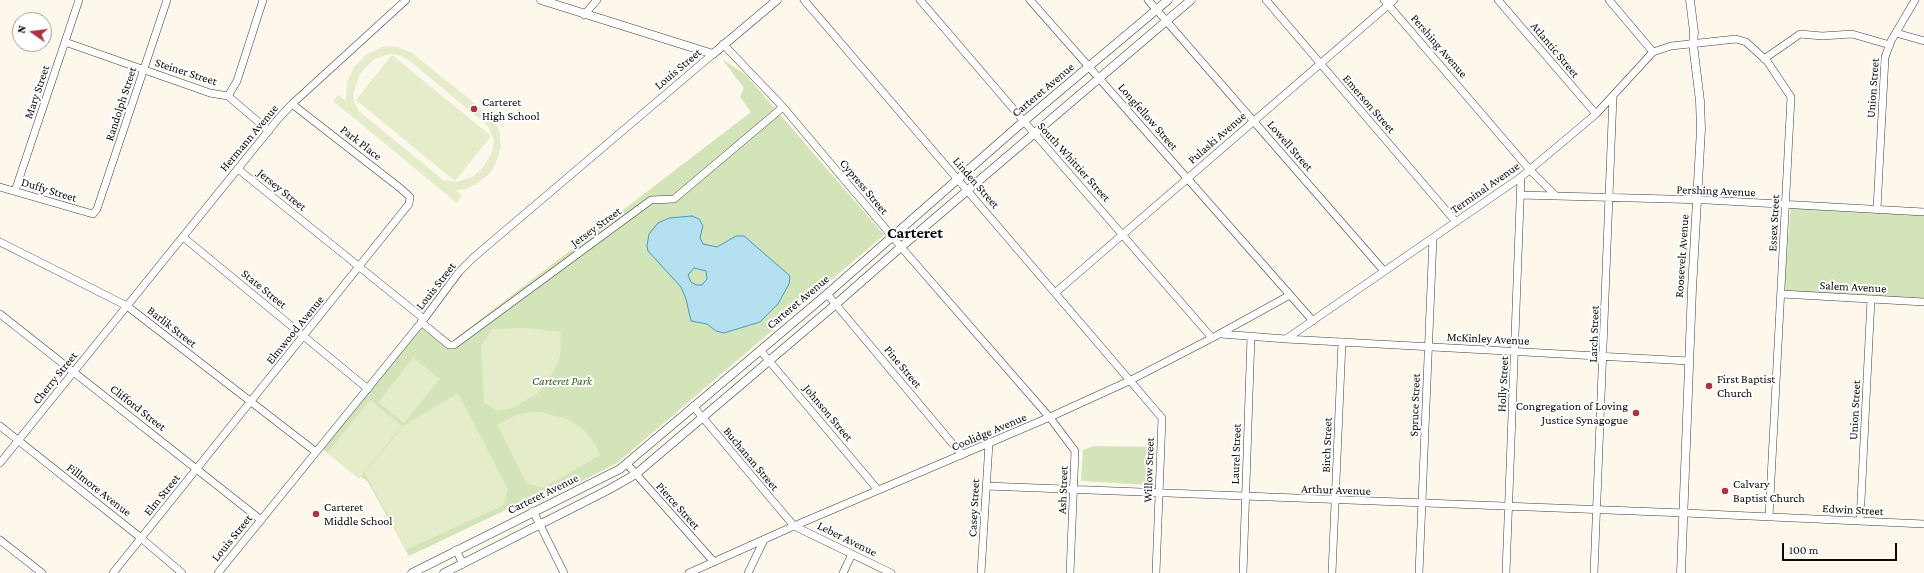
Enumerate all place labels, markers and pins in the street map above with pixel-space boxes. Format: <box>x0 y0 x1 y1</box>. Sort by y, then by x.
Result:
place label: Carteret High School <box>482 95 540 123</box>
marker: Carteret High School <box>469 104 479 114</box>
place label: First Baptist Church <box>1717 372 1775 400</box>
marker: First Baptist Church <box>1704 381 1714 391</box>
place label: Congregation of Loving Justice Synagogue <box>1516 399 1628 427</box>
marker: Congregation of Loving Justice Synagogue <box>1631 408 1641 418</box>
place label: Calvary Baptist Church <box>1733 477 1805 505</box>
marker: Calvary Baptist Church <box>1720 486 1730 496</box>
place label: Carteret Middle School <box>324 500 392 528</box>
marker: Carteret Middle School <box>311 509 321 519</box>

